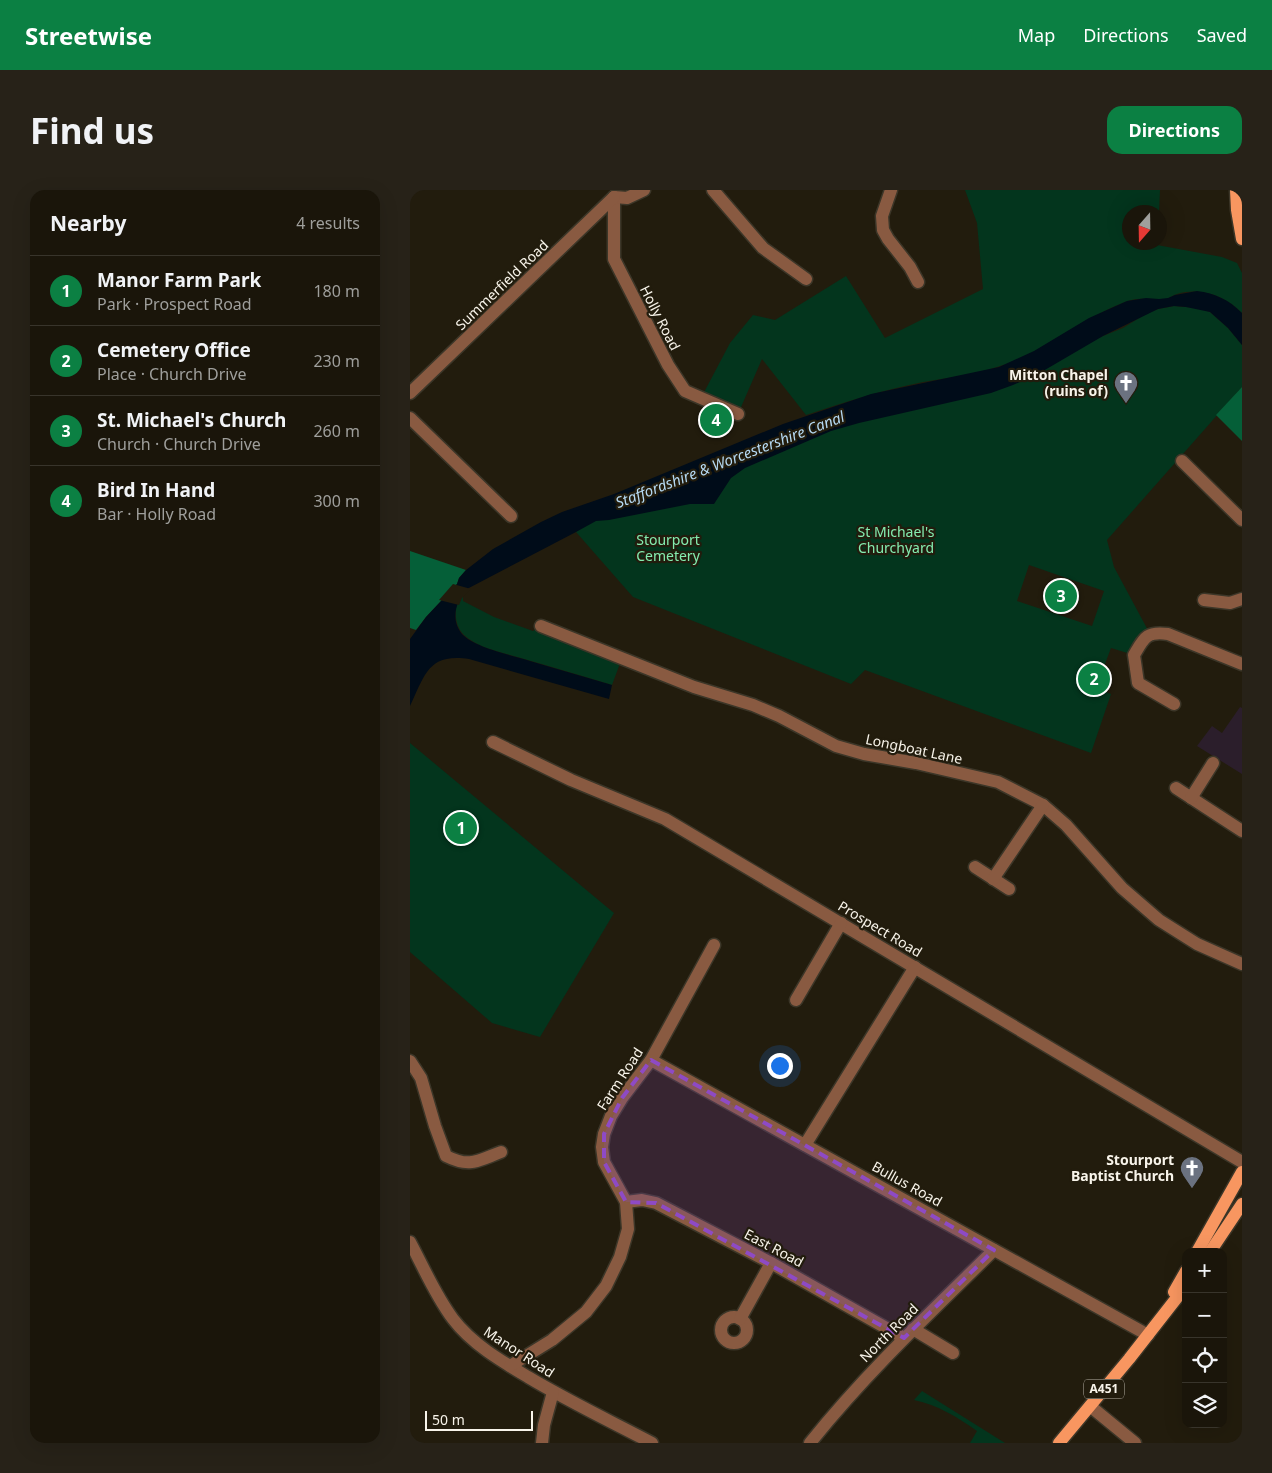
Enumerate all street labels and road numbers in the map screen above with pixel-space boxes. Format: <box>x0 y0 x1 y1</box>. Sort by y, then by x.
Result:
street label: Summerfield Road <box>451 235 552 334</box>
street label: Holly Road <box>636 282 685 353</box>
street label: Longboat Lane <box>864 729 964 768</box>
street label: Prospect Road <box>835 896 926 961</box>
street label: Farm Road <box>592 1044 647 1114</box>
street label: Bullus Road <box>869 1156 946 1211</box>
street label: East Road <box>741 1224 807 1271</box>
street label: North Road <box>855 1299 922 1366</box>
street label: Manor Road <box>480 1322 558 1382</box>
road number: A451 <box>1084 1380 1124 1398</box>

